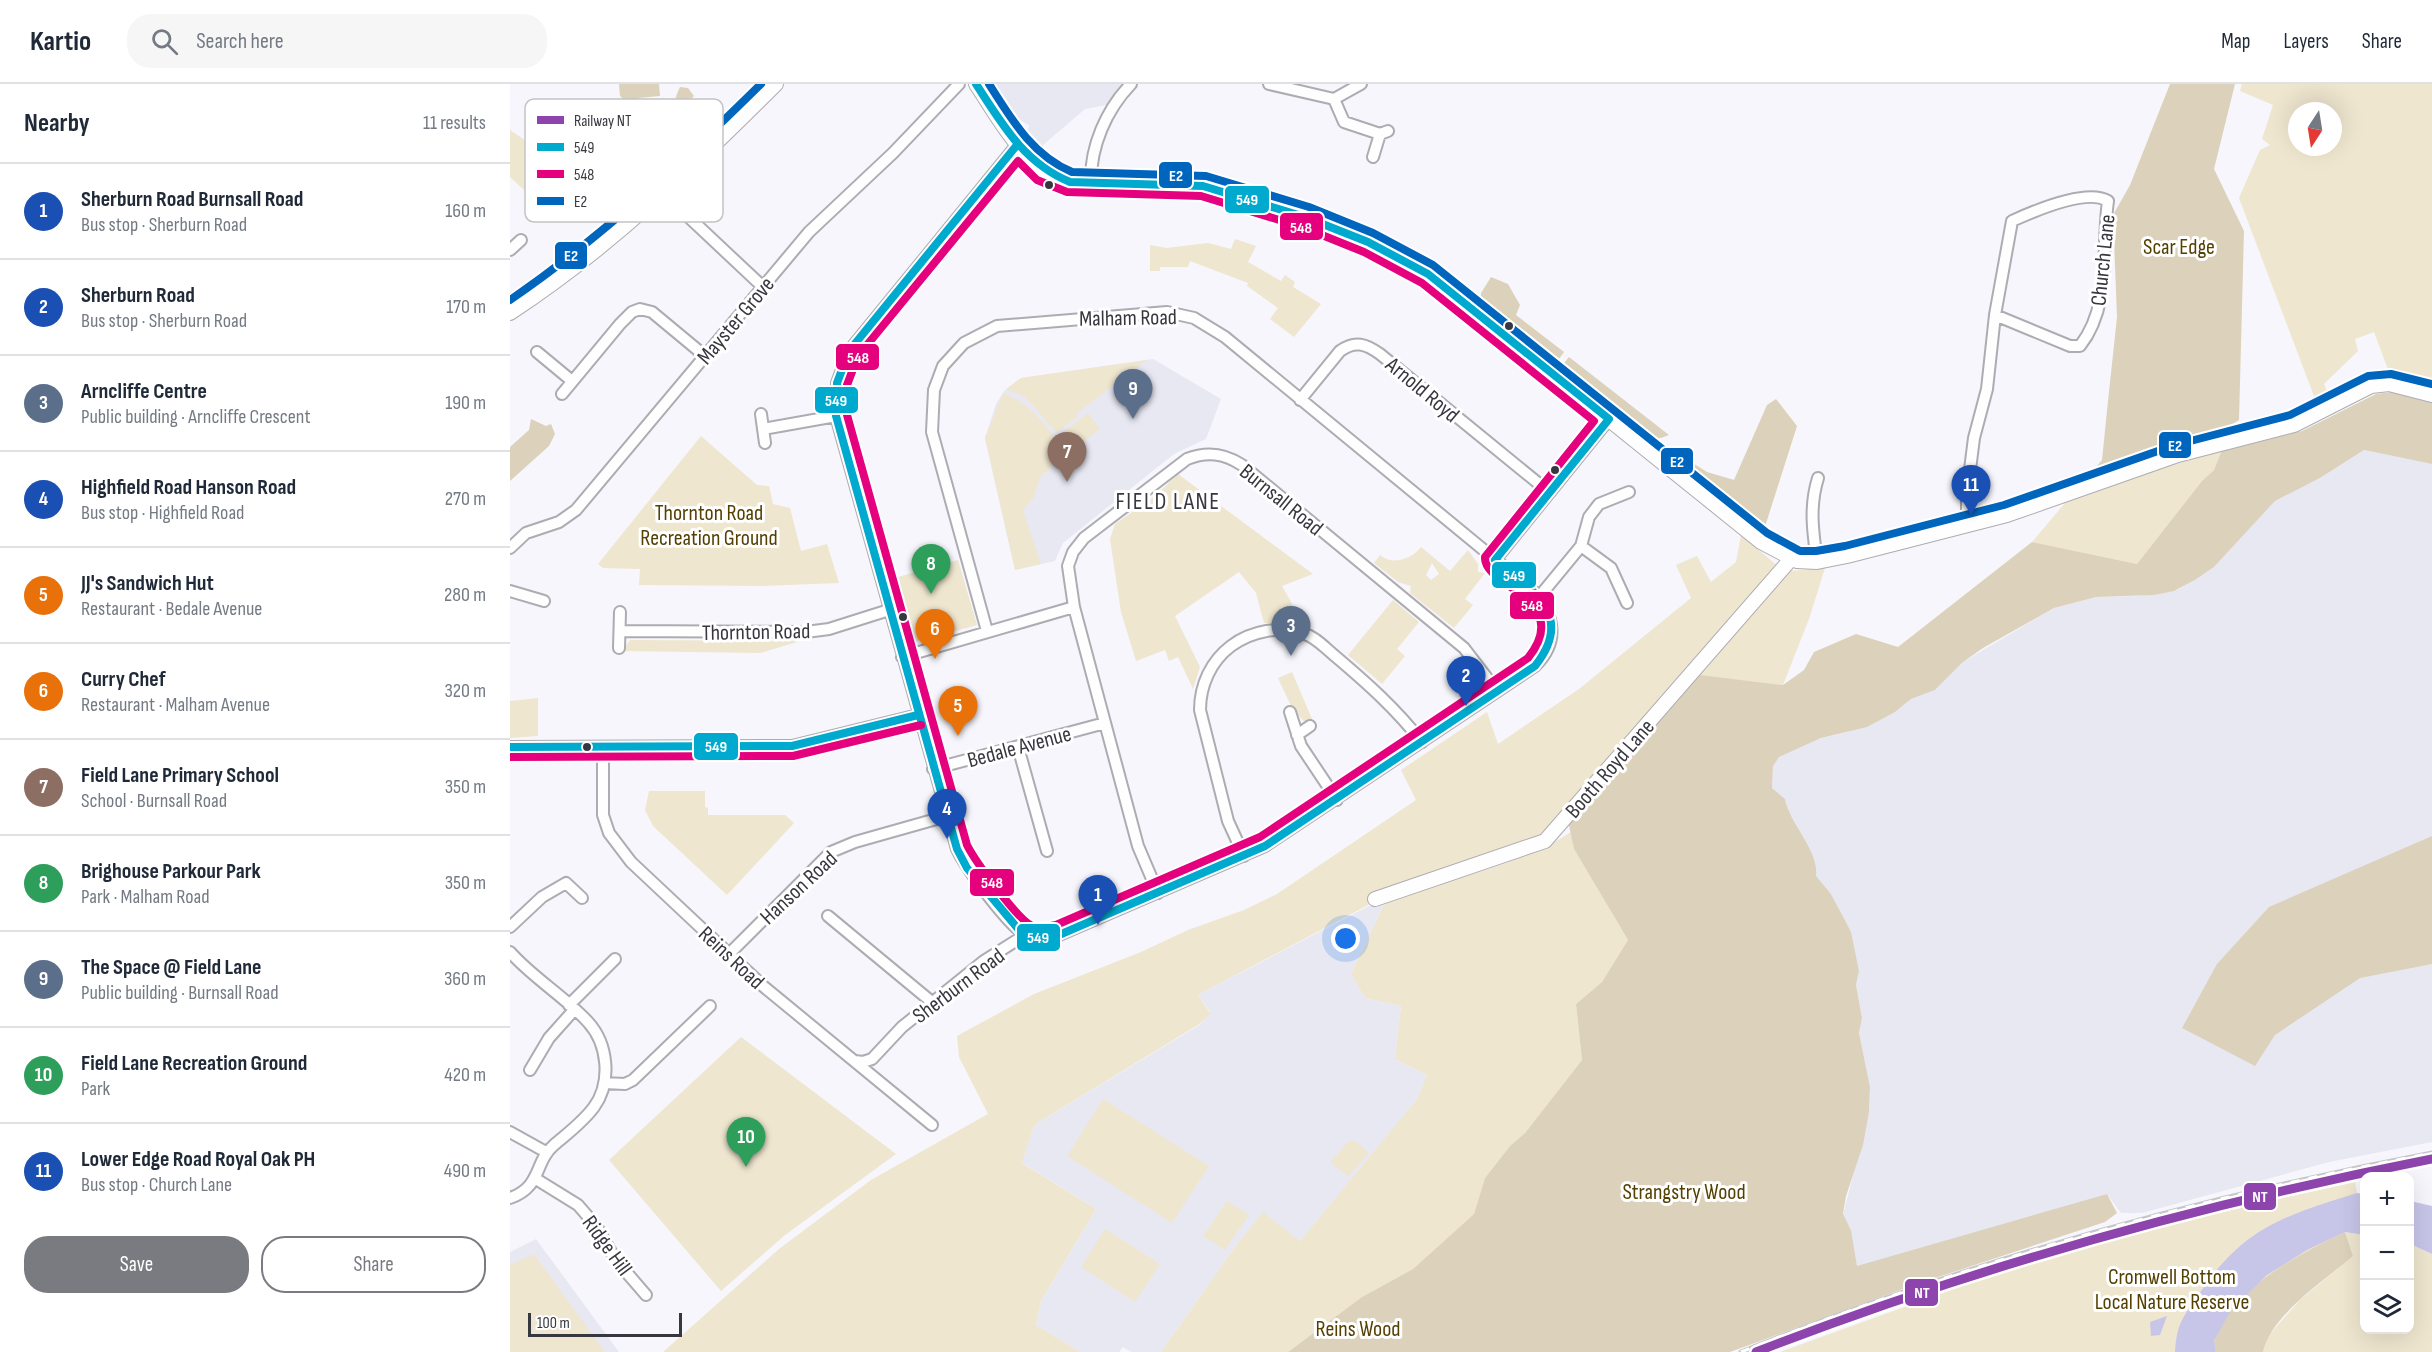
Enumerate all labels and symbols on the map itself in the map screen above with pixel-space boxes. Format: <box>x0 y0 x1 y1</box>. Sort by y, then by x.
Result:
legend <box>525 99 723 222</box>
north arrow <box>2288 102 2342 156</box>
text: Railway NT <box>574 112 632 131</box>
text: 549 <box>574 139 594 158</box>
line badge: E2 <box>1158 161 1193 189</box>
text: 548 <box>574 166 594 185</box>
text: E2 <box>1169 167 1183 186</box>
unlabelled marker <box>1043 179 1055 191</box>
line badge: 549 <box>1224 185 1270 214</box>
text: 549 <box>1236 191 1258 210</box>
text: E2 <box>574 193 587 212</box>
line badge: 548 <box>1279 212 1324 241</box>
street label: Church Lane <box>2085 213 2122 307</box>
text: 548 <box>1290 219 1312 238</box>
park label: Scar Edge <box>2143 234 2215 261</box>
line badge: E2 <box>554 241 588 270</box>
text: E2 <box>564 247 578 266</box>
street label: Mayster Grove <box>692 272 781 370</box>
street label: Malham Road <box>1079 304 1177 333</box>
unlabelled marker <box>1503 320 1515 332</box>
line badge: 548 <box>835 343 880 371</box>
text: 548 <box>847 349 869 368</box>
street label: Arnold Royd <box>1379 351 1464 429</box>
pin: 9 <box>1114 370 1152 419</box>
line badge: 549 <box>814 386 859 414</box>
text: 549 <box>825 392 847 411</box>
line badge: E2 <box>2158 431 2192 459</box>
pin: 7 <box>1048 432 1086 482</box>
text: E2 <box>2168 437 2182 456</box>
line badge: E2 <box>1660 447 1694 475</box>
text: E2 <box>1670 453 1684 472</box>
street label: Burnsall Road <box>1234 458 1328 542</box>
unlabelled marker <box>1549 464 1561 476</box>
pin: 11 <box>1952 466 1990 515</box>
district label: FIELD LANE <box>1115 487 1221 516</box>
park label: Thornton Road Recreation Ground <box>640 500 778 552</box>
pin: 8 <box>912 544 950 594</box>
line badge: 549 <box>1491 561 1537 589</box>
text: 549 <box>1503 567 1525 586</box>
line badge: 548 <box>1509 591 1555 620</box>
text: 548 <box>1521 597 1543 616</box>
pin: 3 <box>1272 606 1310 656</box>
pin: 6 <box>916 610 954 659</box>
unlabelled marker <box>897 611 909 623</box>
street label: Thornton Road <box>702 618 810 647</box>
pin: 2 <box>1446 656 1486 706</box>
pin: 5 <box>938 686 978 736</box>
street label: Booth Royd Lane <box>1560 714 1660 824</box>
street label: Bedale Avenue <box>964 721 1074 774</box>
line badge: 549 <box>693 732 739 761</box>
text: 549 <box>705 738 727 757</box>
unlabelled marker <box>581 741 593 753</box>
pin: 4 <box>928 790 966 839</box>
street label: Hanson Road <box>755 846 843 931</box>
line badge: 548 <box>969 868 1015 897</box>
text: 548 <box>981 874 1003 893</box>
pin: 1 <box>1078 876 1118 925</box>
street label: Reins Road <box>692 921 770 995</box>
line badge: 549 <box>1016 923 1061 952</box>
your location <box>1331 924 1360 953</box>
text: 549 <box>1027 929 1049 948</box>
street label: Sherburn Road <box>908 943 1010 1030</box>
pin: 10 <box>726 1118 766 1167</box>
park label: Strangstry Wood <box>1622 1179 1746 1206</box>
line badge: NT <box>2243 1182 2277 1211</box>
text: NT <box>2252 1188 2268 1207</box>
street label: Ridge Hill <box>576 1210 638 1281</box>
park label: Cromwell Bottom Local Nature Reserve <box>2095 1264 2249 1316</box>
line badge: NT <box>1904 1278 1939 1307</box>
text: NT <box>1914 1284 1930 1303</box>
scale bar <box>528 1310 682 1338</box>
park label: Reins Wood <box>1315 1316 1401 1343</box>

